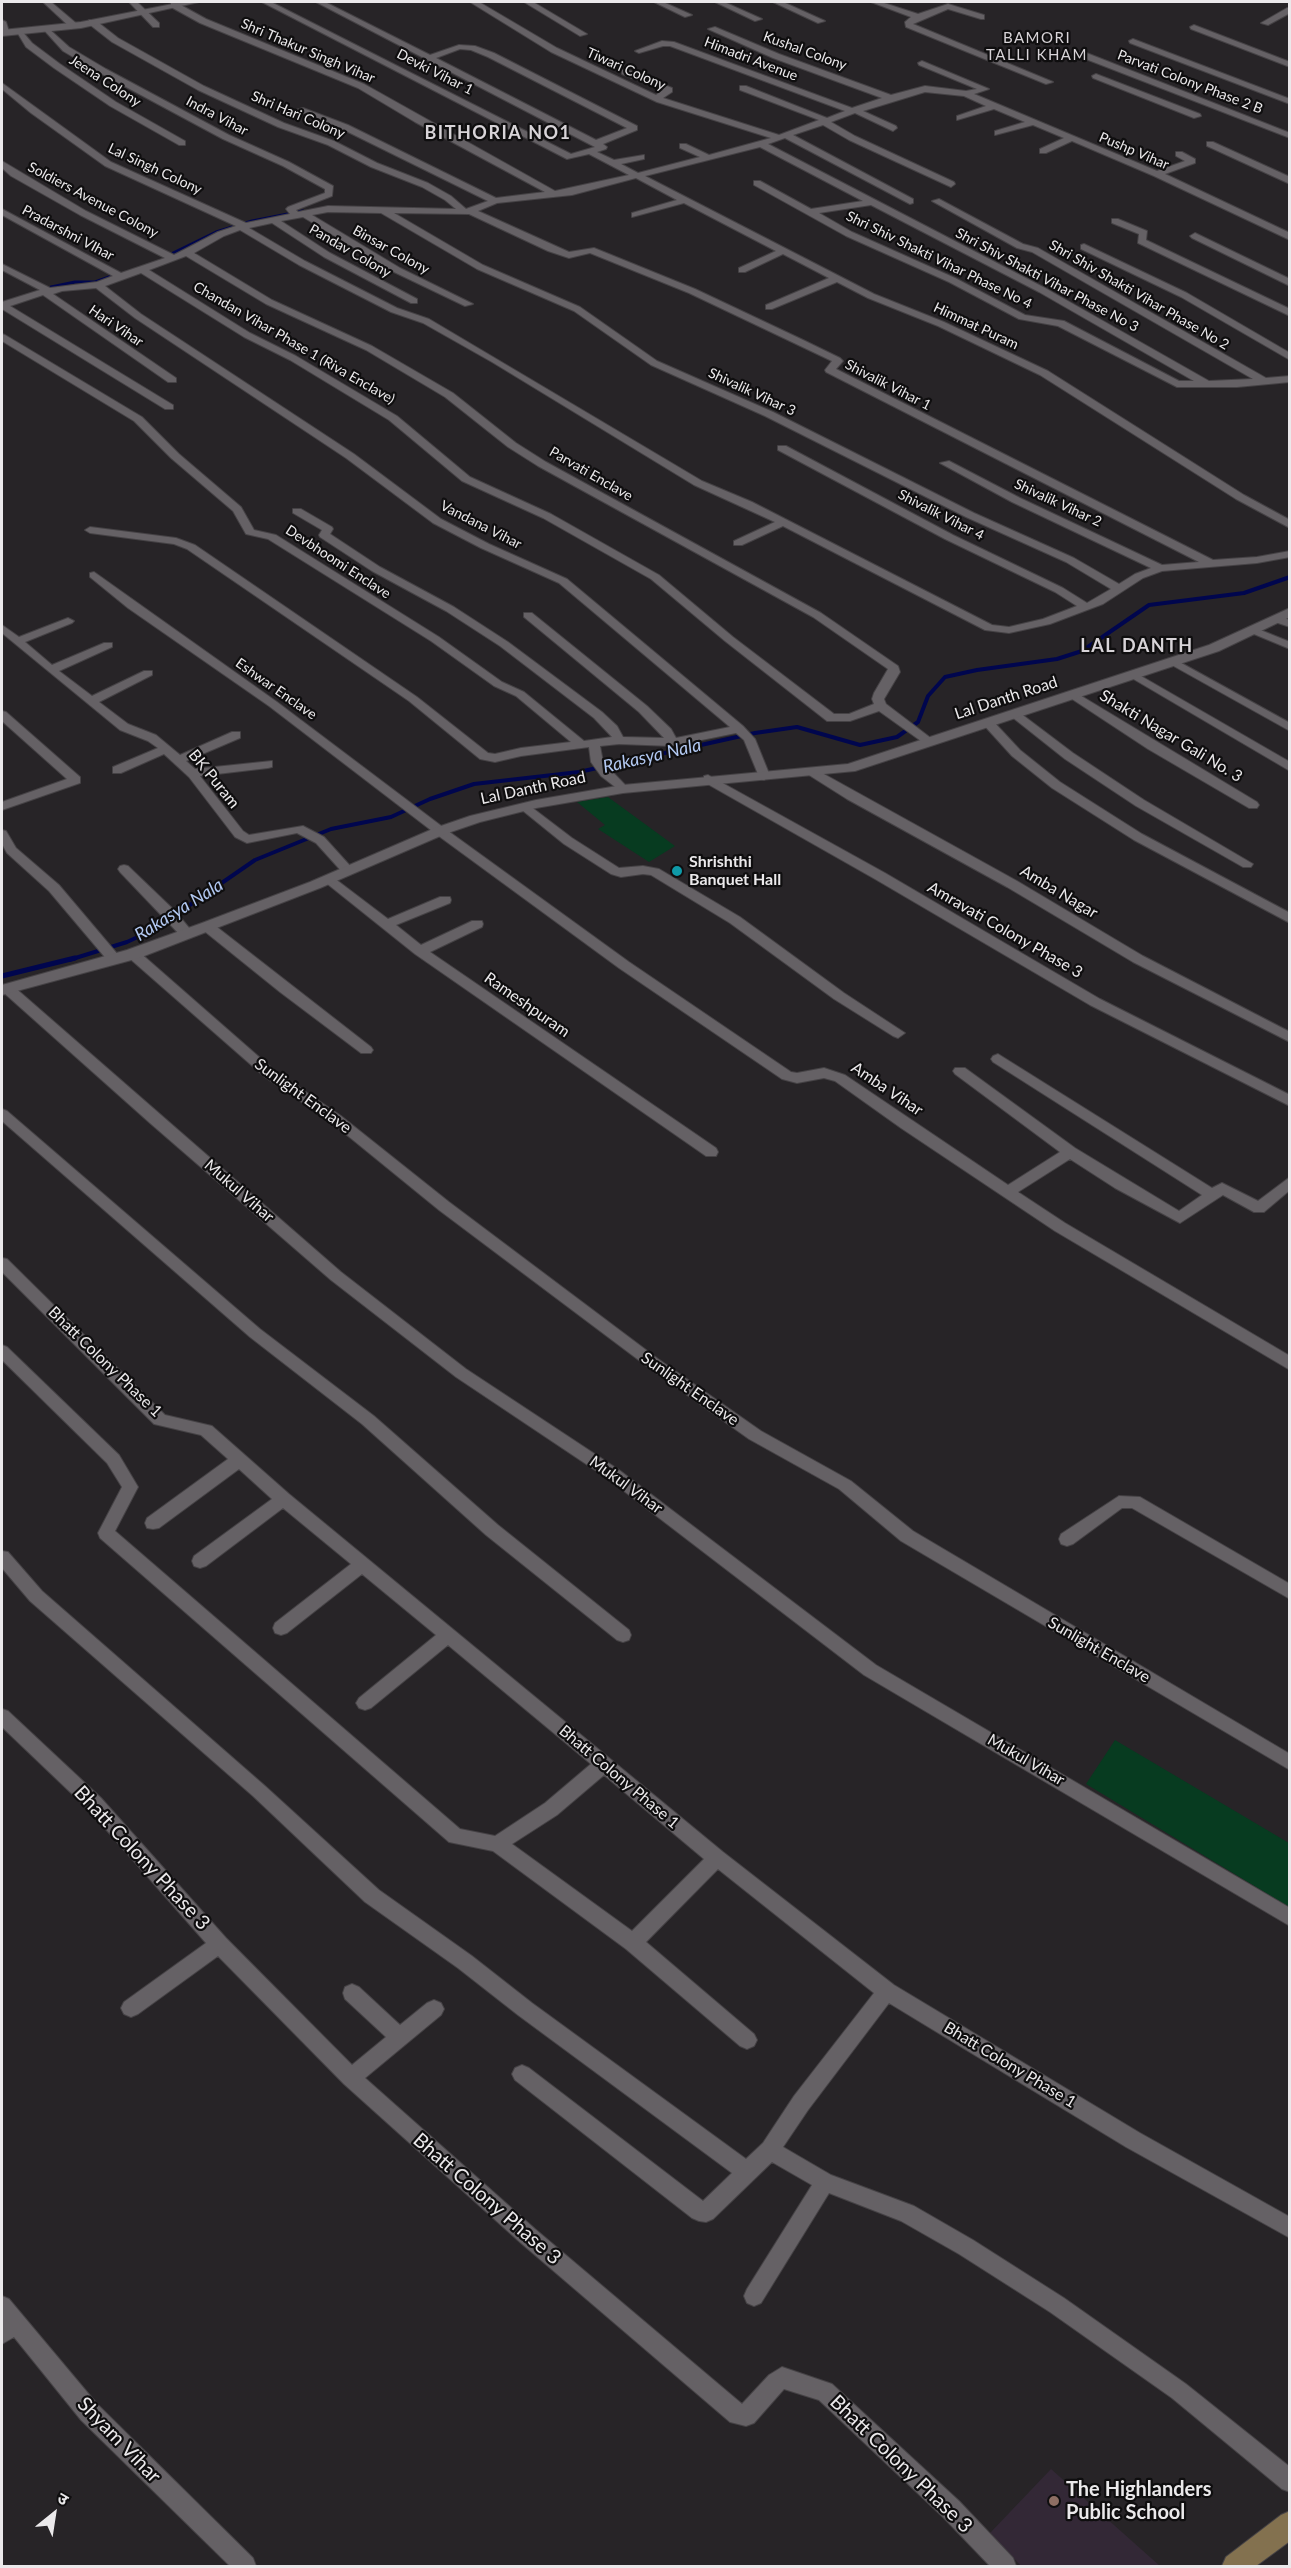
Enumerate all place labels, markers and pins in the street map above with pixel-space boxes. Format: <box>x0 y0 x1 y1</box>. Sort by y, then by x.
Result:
place label: Shrishthi Banquet Hall <box>689 852 781 890</box>
marker: Shrishthi Banquet Hall <box>670 864 684 878</box>
place label: The Highlanders Public School <box>1066 2478 1211 2525</box>
marker: The Highlanders Public School <box>1047 2494 1061 2508</box>

